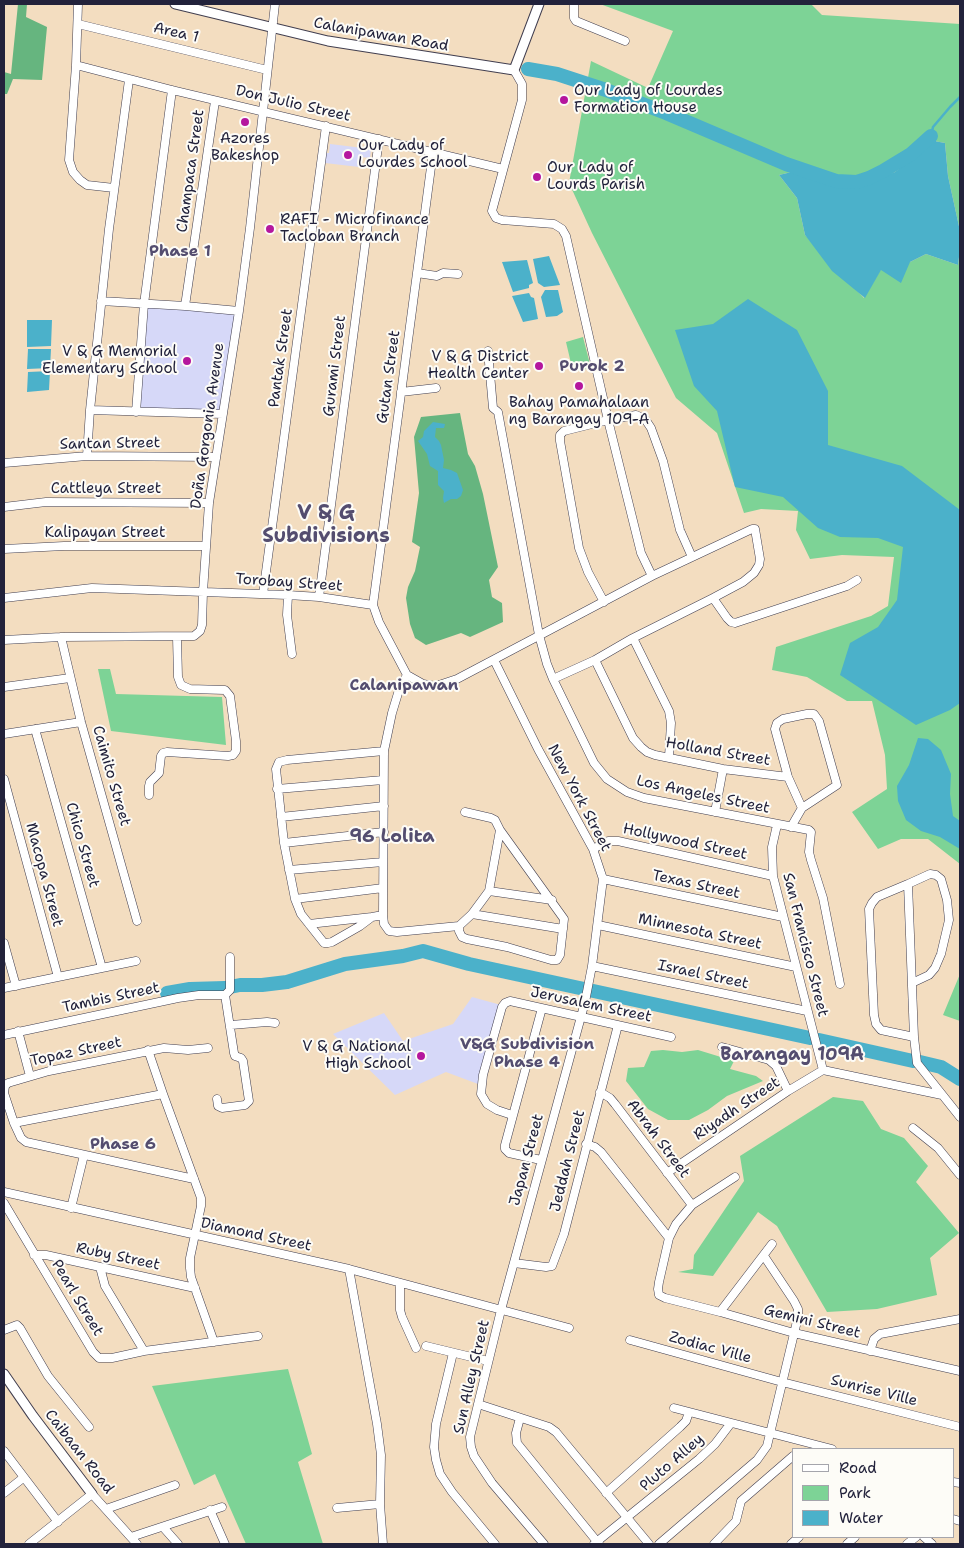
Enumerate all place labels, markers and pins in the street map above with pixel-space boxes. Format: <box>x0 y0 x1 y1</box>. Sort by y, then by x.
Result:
place label: Our Lady of Lourdes Formation House <box>574 82 723 117</box>
marker: Our Lady of Lourdes Formation House <box>558 94 570 106</box>
marker: Azores Bakeshop <box>239 116 251 128</box>
place label: Azores Bakeshop <box>211 130 279 165</box>
place label: Our Lady of Lourdes School <box>358 137 467 172</box>
marker: Our Lady of Lourdes School <box>342 149 354 161</box>
place label: Our Lady of Lourds Parish <box>547 159 645 194</box>
marker: Our Lady of Lourds Parish <box>531 171 543 183</box>
place label: RAFI - Microfinance Tacloban Branch <box>280 211 429 246</box>
marker: RAFI - Microfinance Tacloban Branch <box>264 223 276 235</box>
place label: V & G Memorial Elementary School <box>42 343 177 378</box>
place label: V & G District Health Center <box>428 348 529 383</box>
marker: V & G Memorial Elementary School <box>181 355 193 367</box>
marker: V & G District Health Center <box>533 360 545 372</box>
marker: Bahay Pamahalaan ng Barangay 109-A <box>573 380 585 392</box>
place label: Bahay Pamahalaan ng Barangay 109-A <box>509 394 649 429</box>
place label: V & G National High School <box>302 1038 411 1073</box>
marker: V & G National High School <box>415 1050 427 1062</box>

